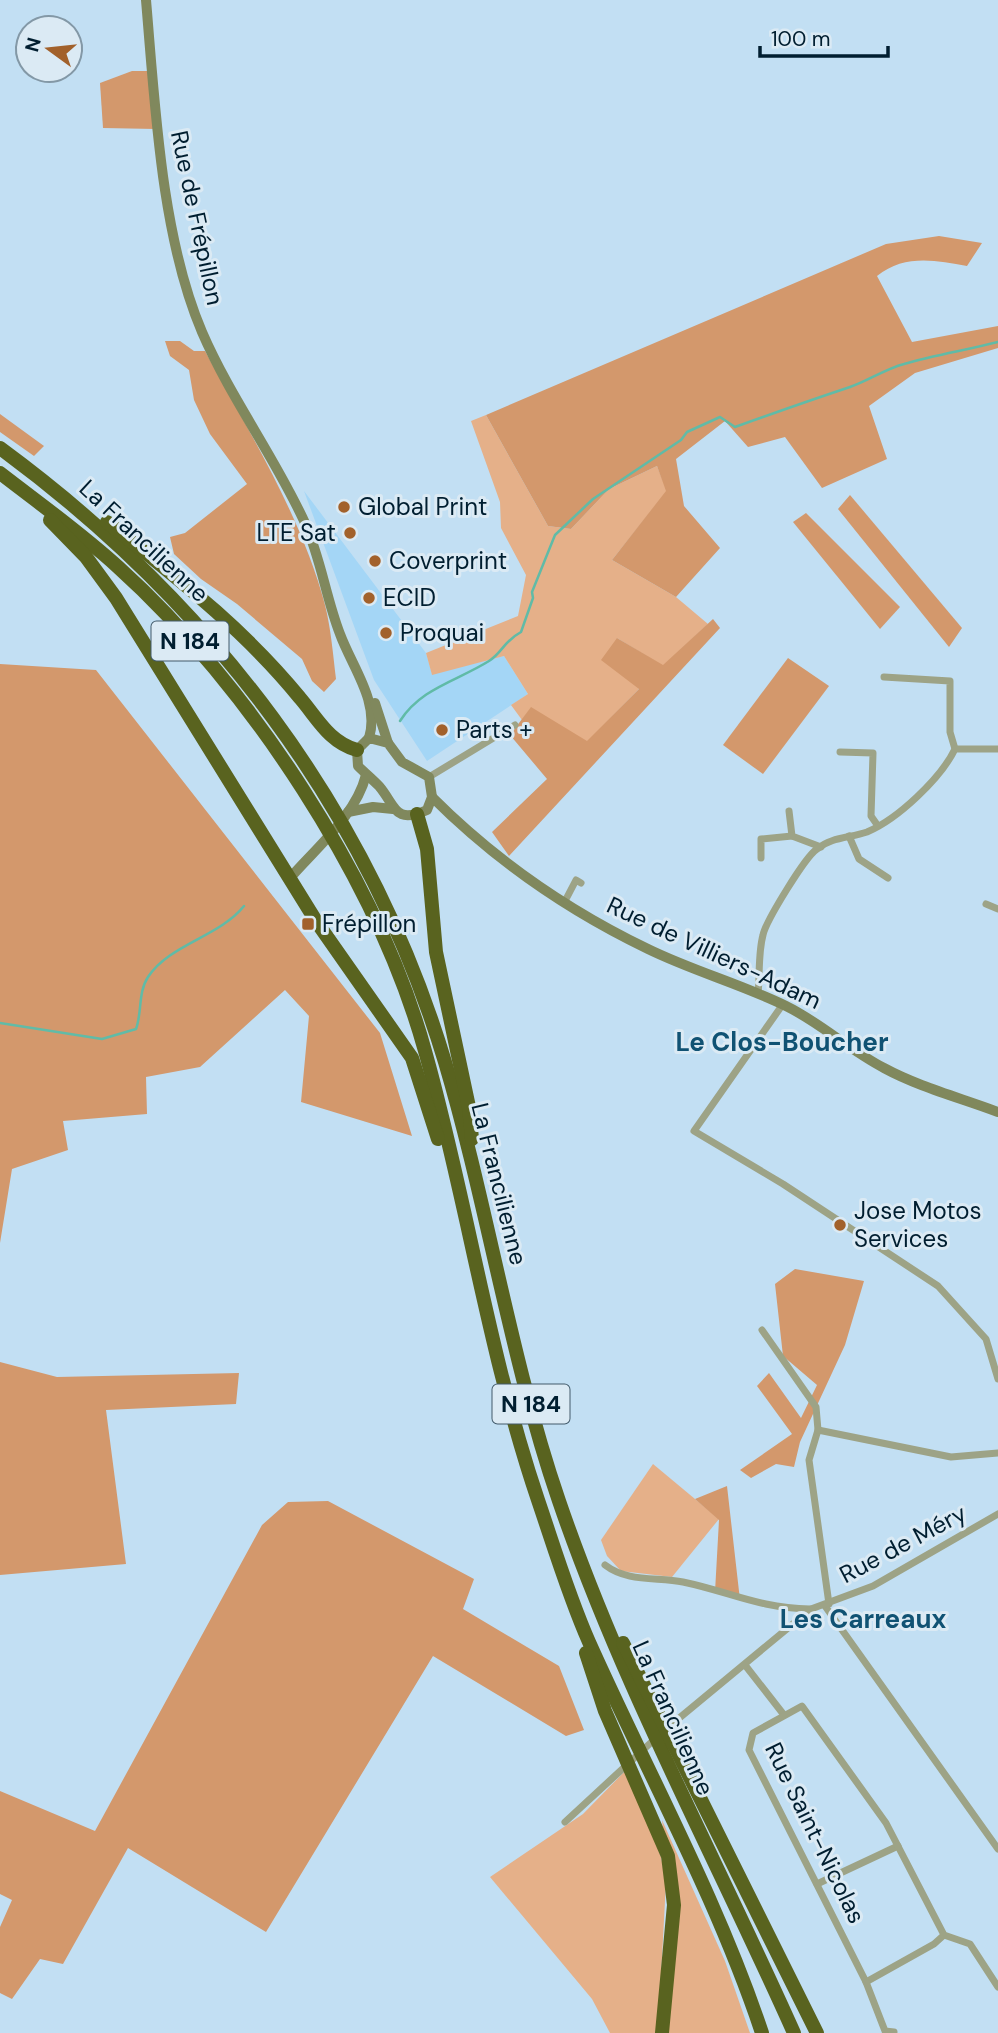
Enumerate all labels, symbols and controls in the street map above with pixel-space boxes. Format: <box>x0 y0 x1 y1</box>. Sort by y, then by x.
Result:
north arrow <box>14 14 84 84</box>
scale bar <box>760 14 888 58</box>
text: 100 m <box>771 25 831 53</box>
text: N <box>19 35 47 55</box>
street label: Rue de Frépillon <box>164 128 231 308</box>
street label: La Francilienne <box>73 473 216 609</box>
place label: Global Print <box>358 491 487 522</box>
marker: Global Print <box>336 499 352 515</box>
place label: LTE Sat <box>257 517 336 548</box>
marker: LTE Sat <box>342 525 358 541</box>
place label: Coverprint <box>389 545 507 576</box>
marker: Coverprint <box>367 553 383 569</box>
place label: ECID <box>383 582 436 613</box>
marker: ECID <box>361 590 377 606</box>
place label: Proquai <box>400 617 484 648</box>
road number: N 184 <box>152 622 228 660</box>
marker: Proquai <box>378 625 394 641</box>
place label: Parts + <box>456 714 532 745</box>
marker: Parts + <box>434 722 450 738</box>
street label: Rue de Villiers-Adam <box>602 889 826 1016</box>
place label: Frépillon <box>322 908 416 939</box>
marker: Frépillon <box>300 916 316 932</box>
district label: Le Clos-Boucher <box>675 1025 889 1059</box>
street label: La Francilienne <box>464 1100 535 1268</box>
place label: Jose Motos Services <box>854 1195 982 1254</box>
marker: Jose Motos Services <box>832 1217 848 1233</box>
road number: N 184 <box>492 1385 570 1424</box>
street label: Rue de Méry <box>834 1497 971 1590</box>
district label: Les Carreaux <box>780 1602 947 1636</box>
street label: La Francilienne <box>626 1636 721 1800</box>
street label: Rue Saint-Nicolas <box>758 1737 873 1928</box>

